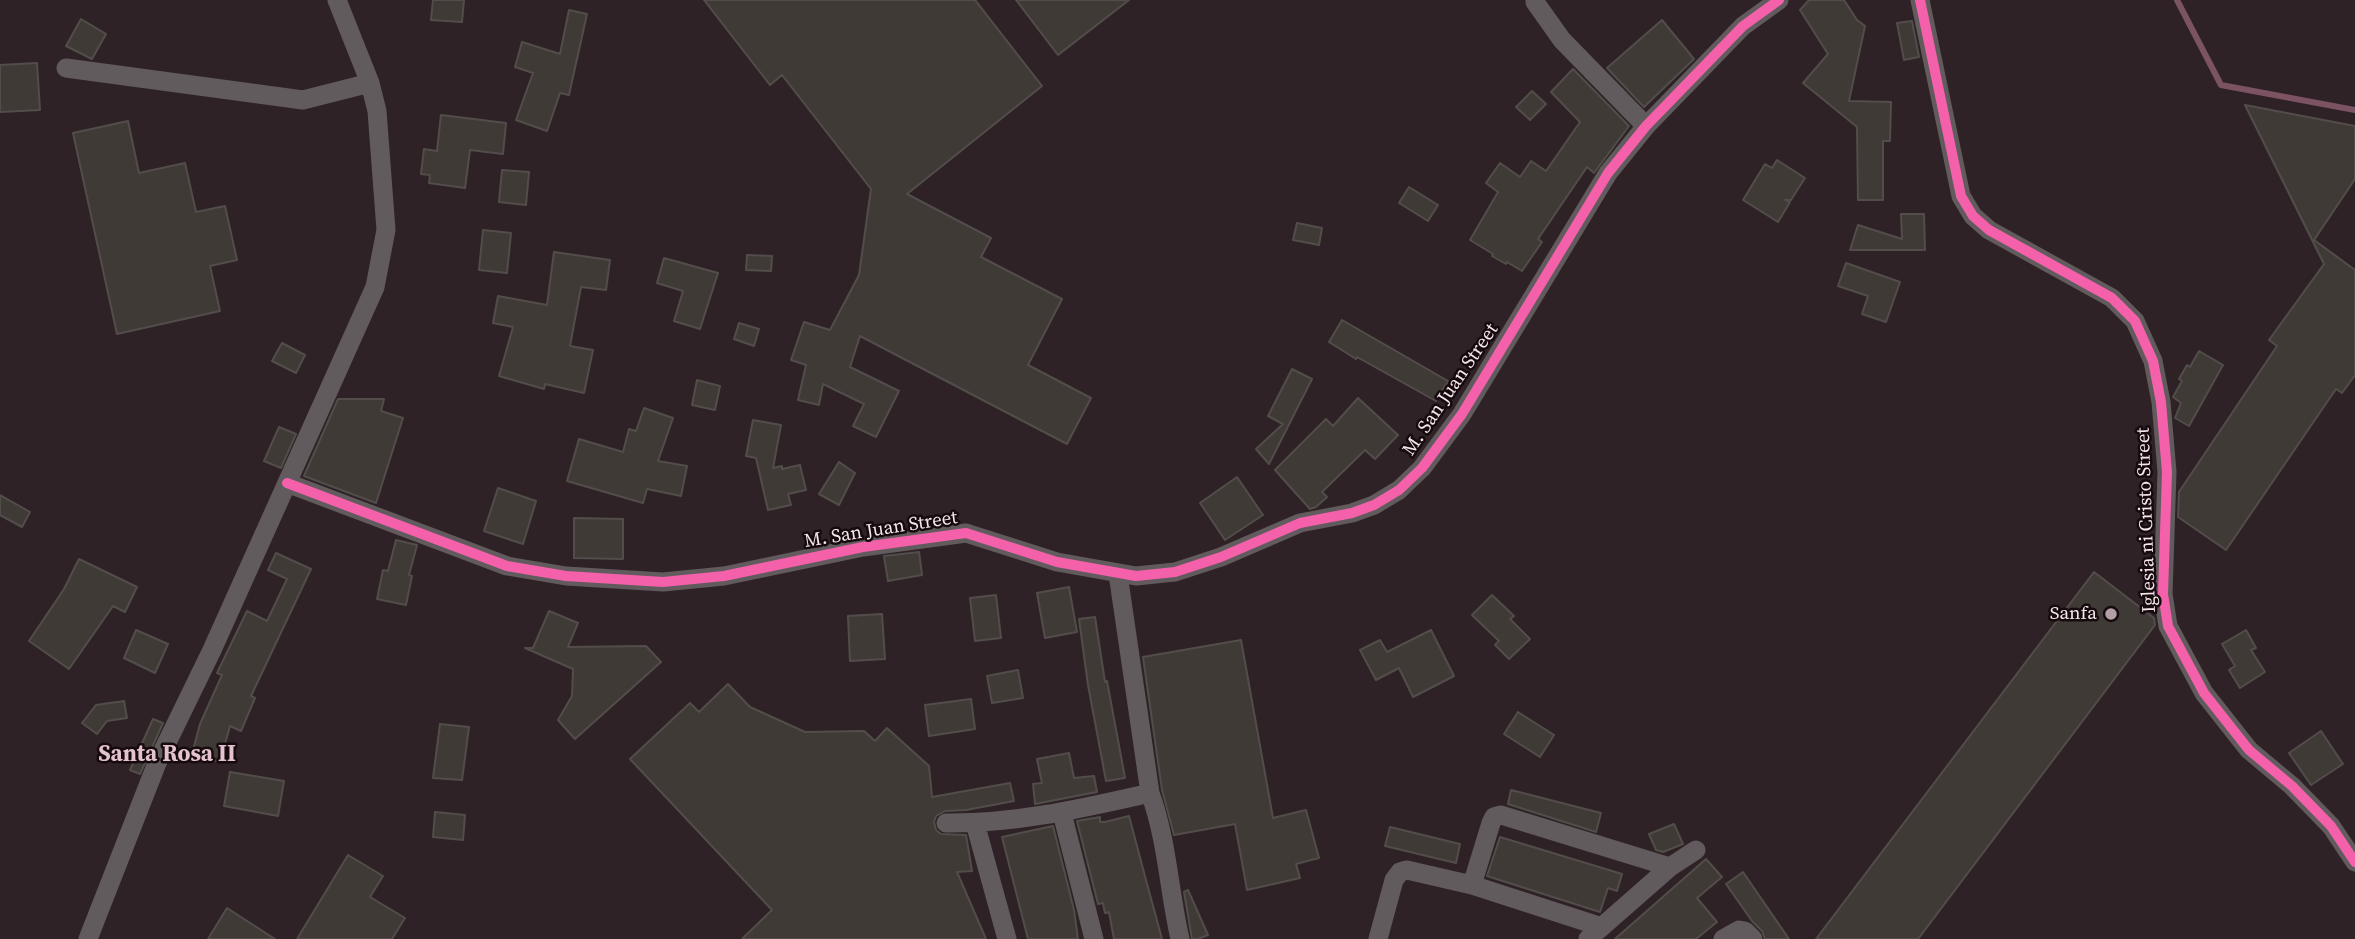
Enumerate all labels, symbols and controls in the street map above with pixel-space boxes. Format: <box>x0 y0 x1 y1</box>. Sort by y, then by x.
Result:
street label: M. San Juan Street <box>1398 319 1504 461</box>
street label: Iglesia ni Cristo Street <box>2132 427 2162 613</box>
street label: M. San Juan Street <box>803 507 959 553</box>
place label: Sanfa <box>2050 603 2097 625</box>
marker: Sanfa <box>2103 606 2119 622</box>
district label: Santa Rosa II <box>98 741 236 769</box>

